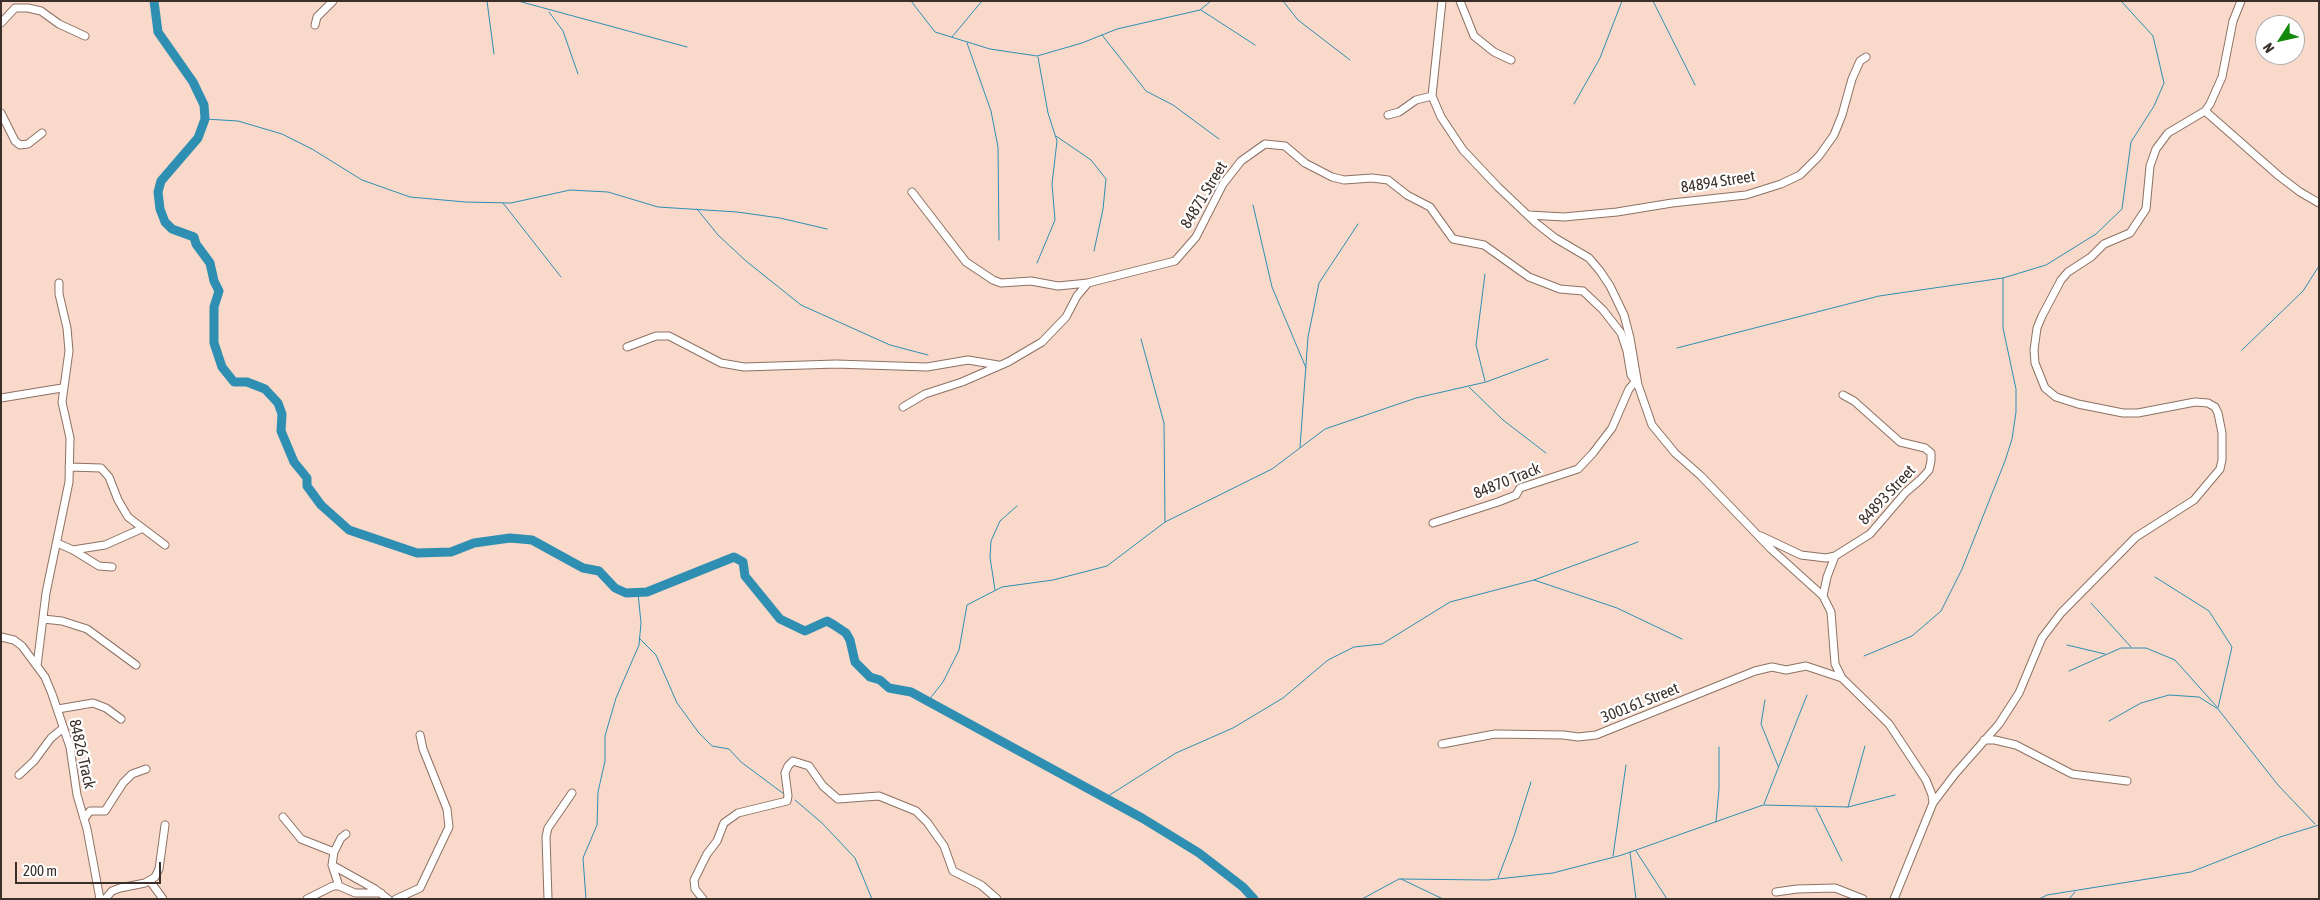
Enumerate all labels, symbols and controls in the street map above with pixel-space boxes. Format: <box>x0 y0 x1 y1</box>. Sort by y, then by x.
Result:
north arrow <box>2255 15 2305 65</box>
text: N <box>2260 40 2277 56</box>
street label: 84871 Street <box>1176 158 1232 232</box>
street label: 84894 Street <box>1680 167 1756 197</box>
street label: 84870 Track <box>1471 459 1543 503</box>
street label: 84893 Street <box>1854 461 1920 529</box>
street label: 300161 Street <box>1598 679 1682 727</box>
street label: 84826 Track <box>65 717 99 791</box>
scale bar <box>18 852 164 884</box>
text: 200 m <box>23 862 57 879</box>

